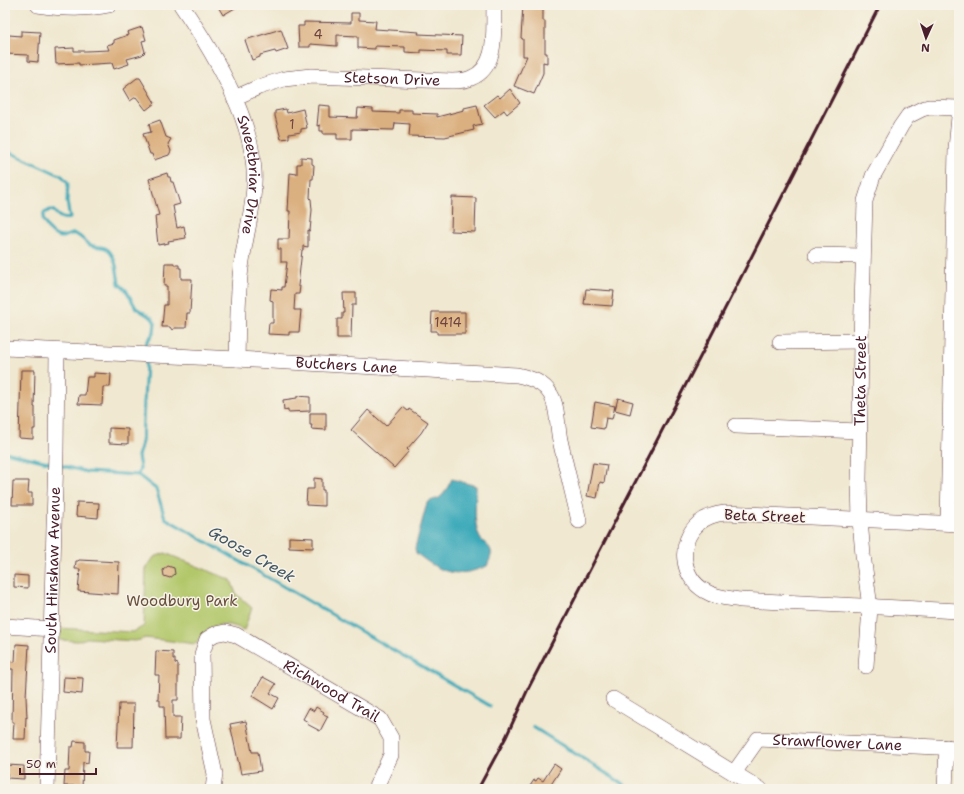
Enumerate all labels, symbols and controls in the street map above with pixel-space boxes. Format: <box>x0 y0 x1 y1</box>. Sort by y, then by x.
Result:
north arrow <box>906 18 946 58</box>
house number: 4 <box>313 26 323 43</box>
text: N <box>920 40 930 55</box>
street label: Stetson Drive <box>344 67 441 91</box>
street label: Sweetbriar Drive <box>232 112 264 237</box>
house number: 1 <box>289 116 295 133</box>
house number: 1414 <box>434 314 462 331</box>
street label: Theta Street <box>850 335 871 426</box>
street label: Butchers Lane <box>295 352 398 378</box>
street label: South Hinshaw Avenue <box>41 486 65 654</box>
street label: Beta Street <box>724 505 806 527</box>
water label: Goose Creek <box>205 521 299 587</box>
park label: Woodbury Park <box>126 591 238 611</box>
street label: Richwood Trail <box>280 655 384 727</box>
street label: Strawflower Lane <box>772 730 903 755</box>
scale bar <box>20 750 96 776</box>
text: 50 m <box>26 756 56 772</box>

